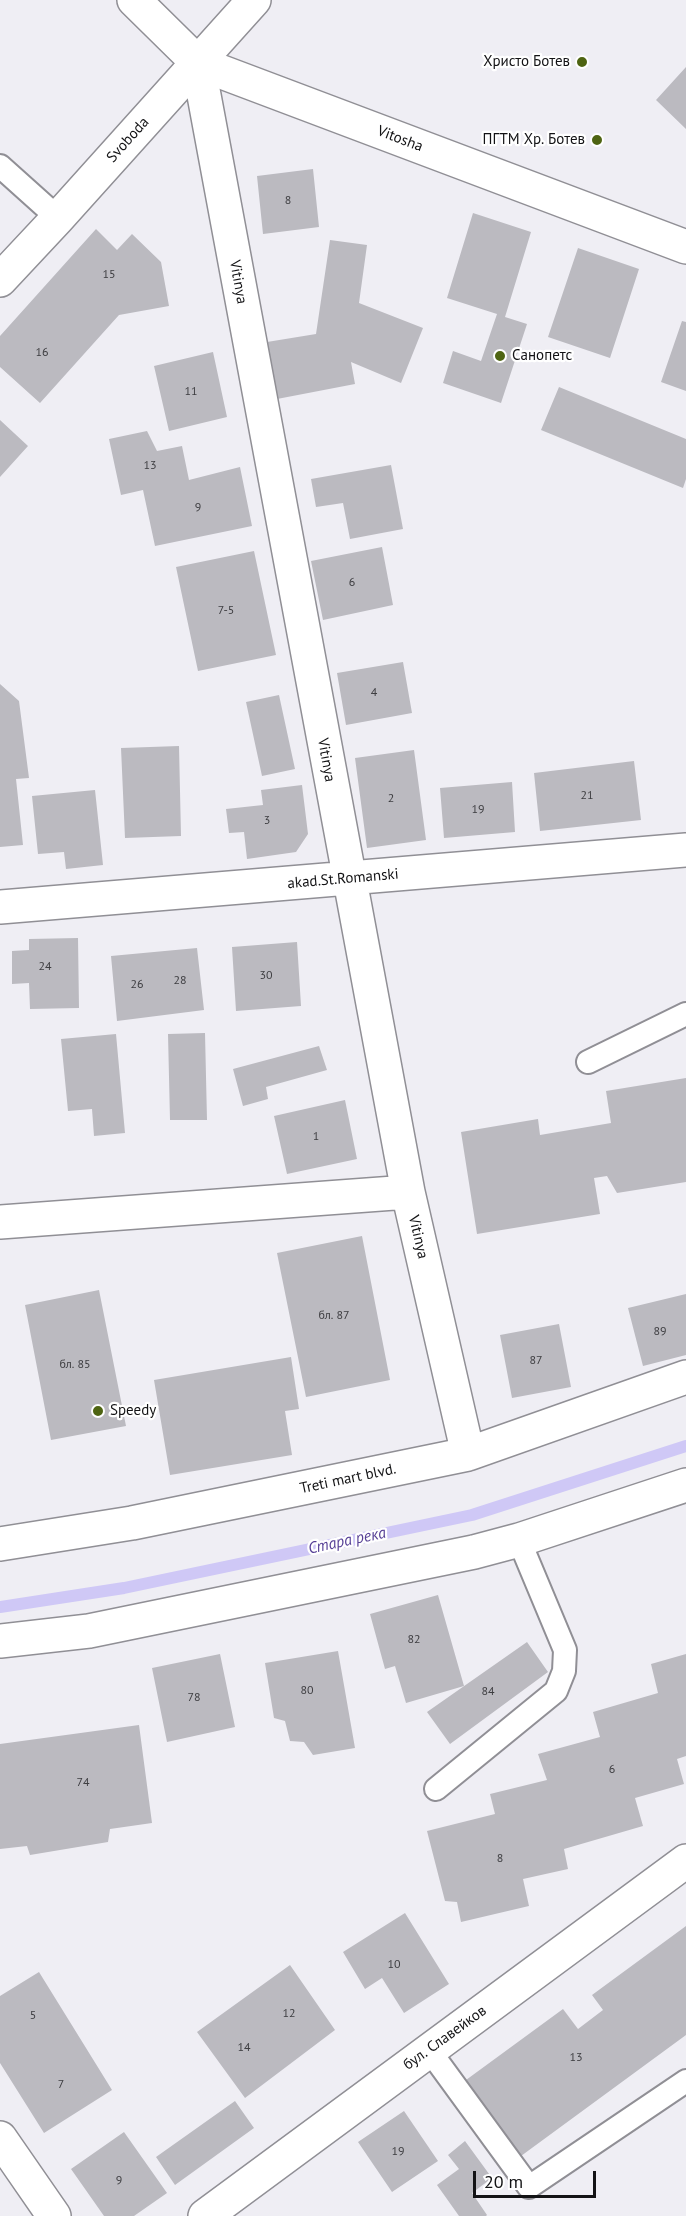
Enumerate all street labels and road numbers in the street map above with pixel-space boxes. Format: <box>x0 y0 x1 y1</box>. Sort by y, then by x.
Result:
street label: Svoboda <box>103 114 153 166</box>
street label: Vitosha <box>375 122 425 156</box>
street label: Vitinya <box>225 259 251 305</box>
street label: Vitinya <box>313 737 339 783</box>
street label: akad.St.Romanski <box>287 865 399 893</box>
street label: Vitinya <box>404 1213 432 1261</box>
street label: Treti mart blvd. <box>298 1460 398 1498</box>
street label: бул. Славейков <box>400 2002 490 2074</box>

